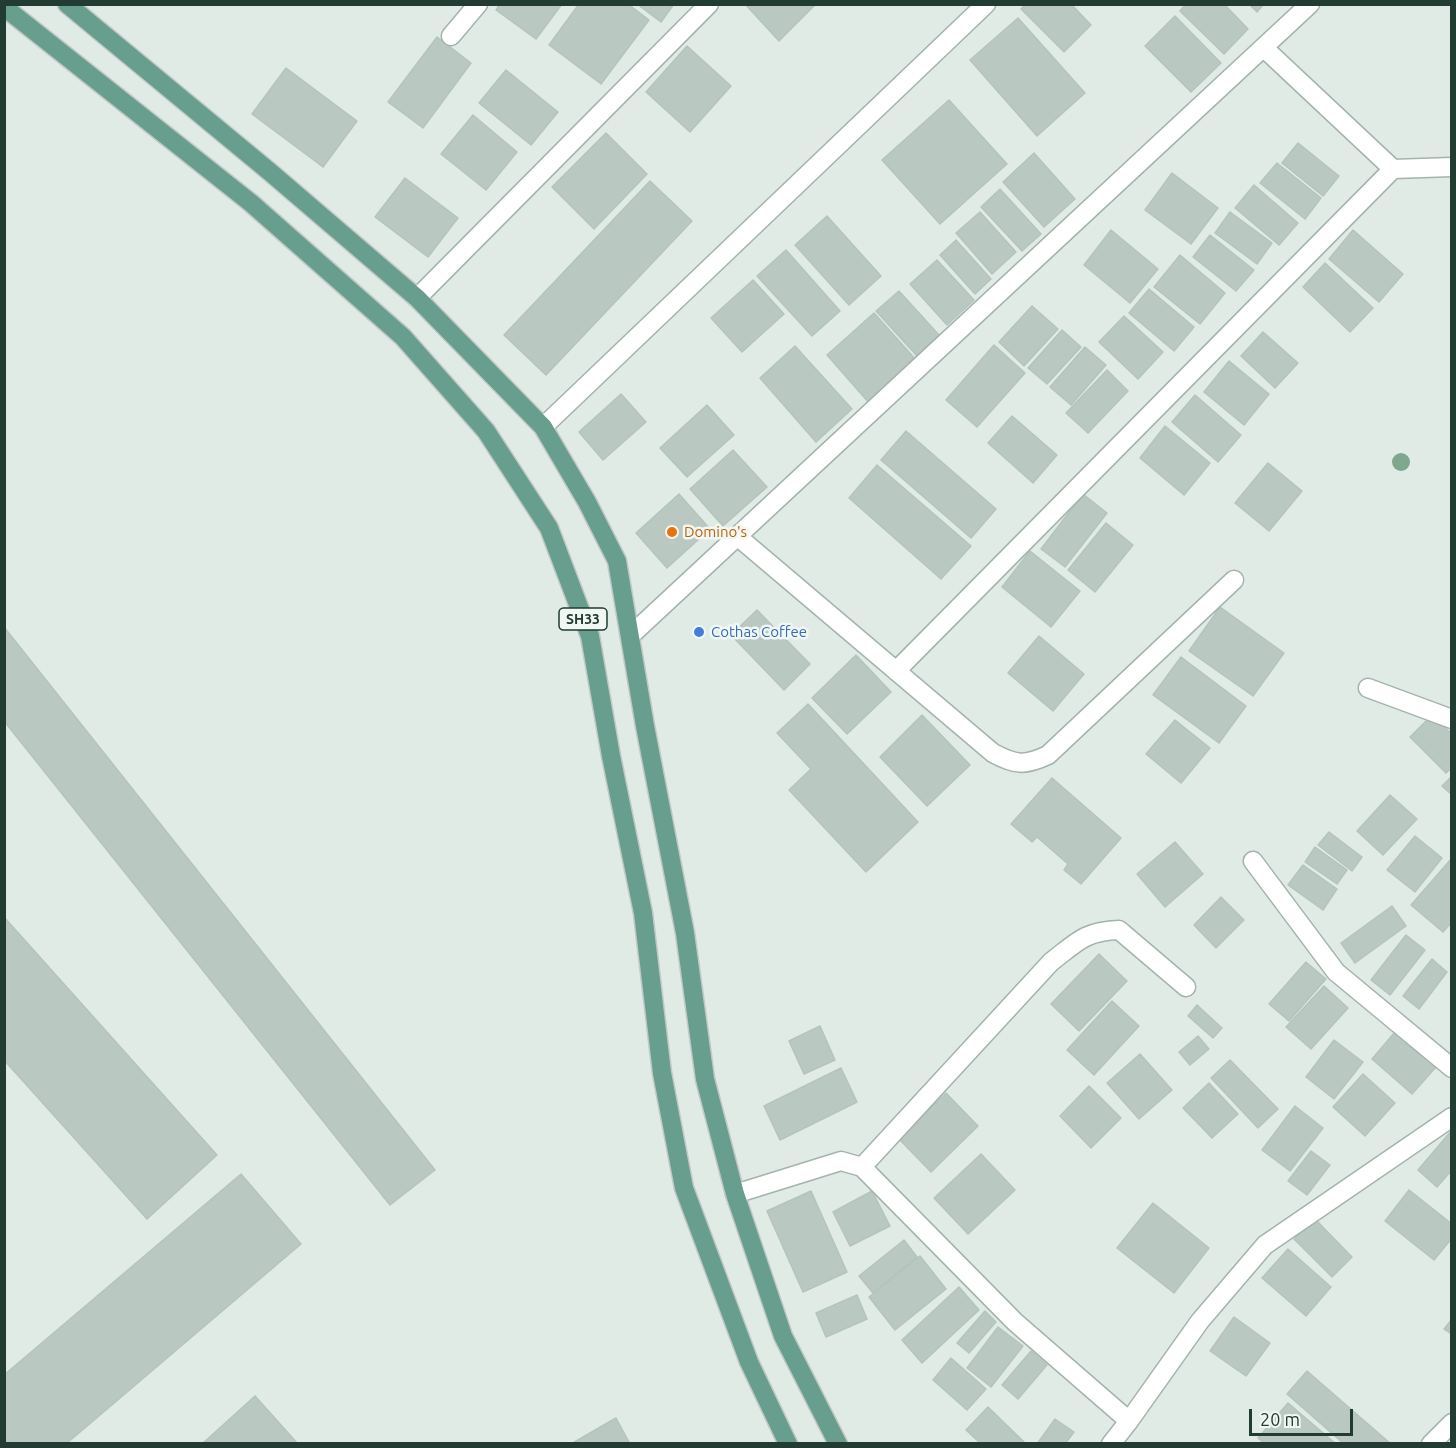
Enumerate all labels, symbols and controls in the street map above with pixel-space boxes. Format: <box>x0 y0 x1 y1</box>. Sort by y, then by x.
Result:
place label: Domino's <box>684 523 747 541</box>
marker: Domino's <box>665 525 679 539</box>
road number: SH33 <box>559 608 607 630</box>
place label: Cothas Coffee <box>711 623 807 641</box>
marker: Cothas Coffee <box>692 625 706 639</box>
scale bar <box>1252 1397 1356 1435</box>
text: 20 m <box>1260 1409 1300 1429</box>

